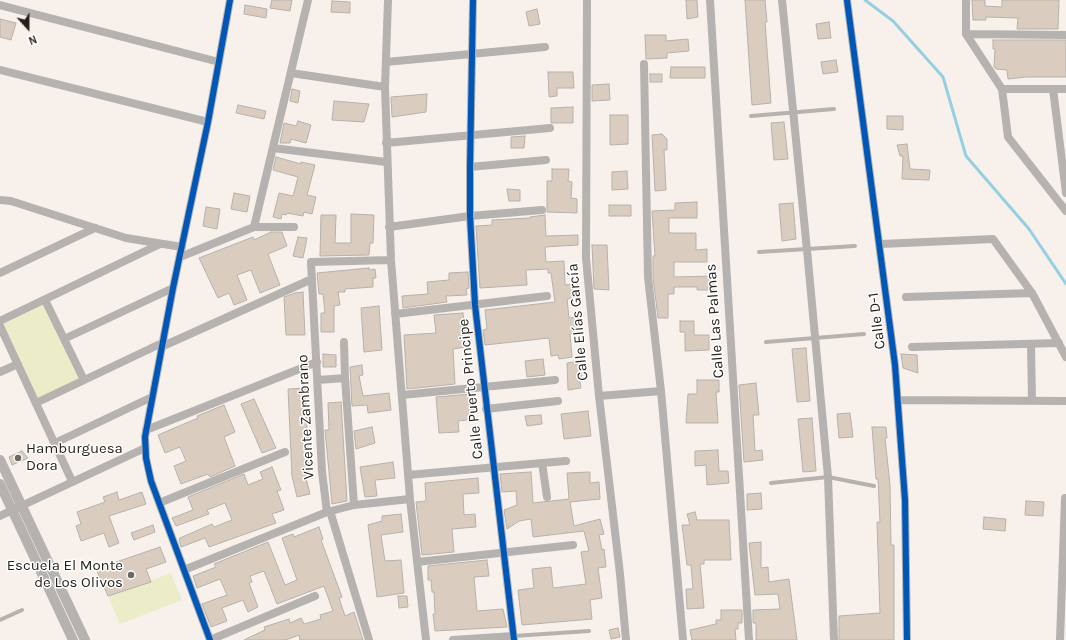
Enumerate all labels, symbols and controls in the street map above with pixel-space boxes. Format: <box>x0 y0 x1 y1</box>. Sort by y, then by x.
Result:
north arrow <box>8 8 48 48</box>
text: N <box>26 32 38 47</box>
street label: Calle Elías García <box>564 263 592 381</box>
street label: Calle Las Palmas <box>702 263 728 379</box>
street label: Calle D-1 <box>865 292 889 350</box>
street label: Calle Puerto Principe <box>455 318 487 460</box>
street label: Vicente Zambrano <box>294 354 318 480</box>
place label: Hamburguesa Dora <box>26 440 123 475</box>
marker: Hamburguesa Dora <box>13 453 23 463</box>
place label: Escuela El Monte de Los Olivos <box>7 557 123 592</box>
marker: Escuela El Monte de Los Olivos <box>126 570 136 580</box>

